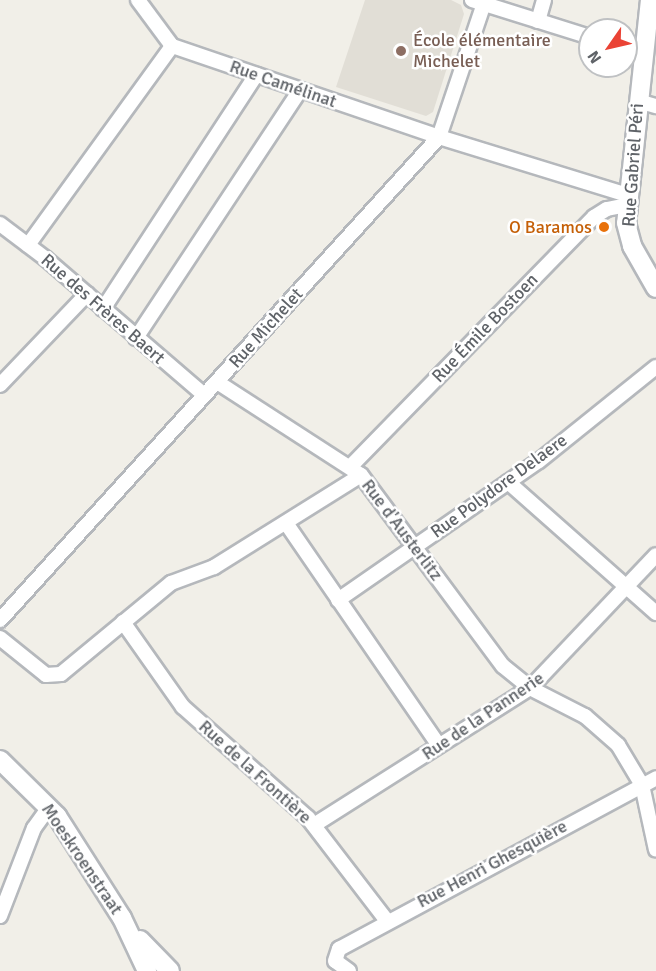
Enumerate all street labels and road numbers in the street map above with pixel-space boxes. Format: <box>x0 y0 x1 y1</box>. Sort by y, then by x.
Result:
street label: Rue Camélinat <box>227 56 339 112</box>
street label: Rue Gabriel Péri <box>618 102 648 228</box>
street label: Rue des Frères Baert <box>37 249 169 369</box>
street label: Rue Émile Bostoen <box>428 269 542 387</box>
street label: Rue Michelet <box>224 284 308 372</box>
street label: Rue Polydore Delaere <box>427 429 571 543</box>
street label: Rue d'Austerlitz <box>357 475 447 585</box>
street label: Rue de la Pannerie <box>418 667 548 765</box>
street label: Rue de la Frontière <box>194 716 316 828</box>
street label: Moeskroenstraat <box>37 799 127 919</box>
street label: Rue Henri Ghesquière <box>413 815 571 913</box>

